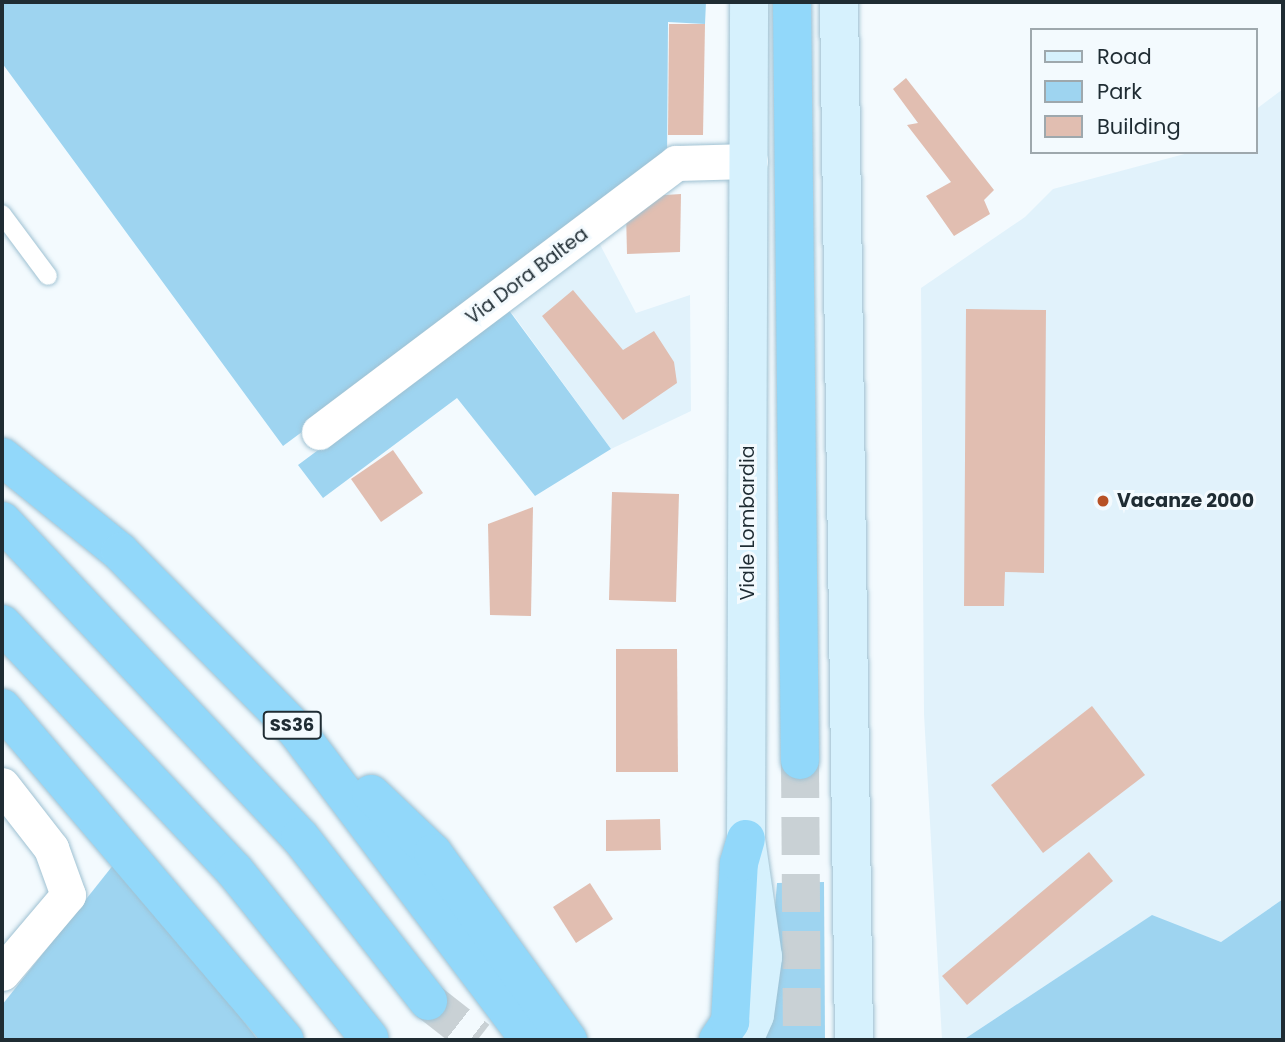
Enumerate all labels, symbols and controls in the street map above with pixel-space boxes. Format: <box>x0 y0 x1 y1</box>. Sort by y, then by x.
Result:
legend <box>1030 28 1257 154</box>
text: Road <box>1097 42 1152 71</box>
text: Park <box>1097 77 1142 106</box>
text: Building <box>1097 112 1181 141</box>
street label: Via Dora Baltea <box>462 223 592 329</box>
street label: Viale Lombardia <box>737 446 759 600</box>
place label: Vacanze 2000 <box>1117 490 1254 512</box>
marker: Vacanze 2000 <box>1095 493 1111 509</box>
road number: SS36 <box>262 710 322 740</box>

